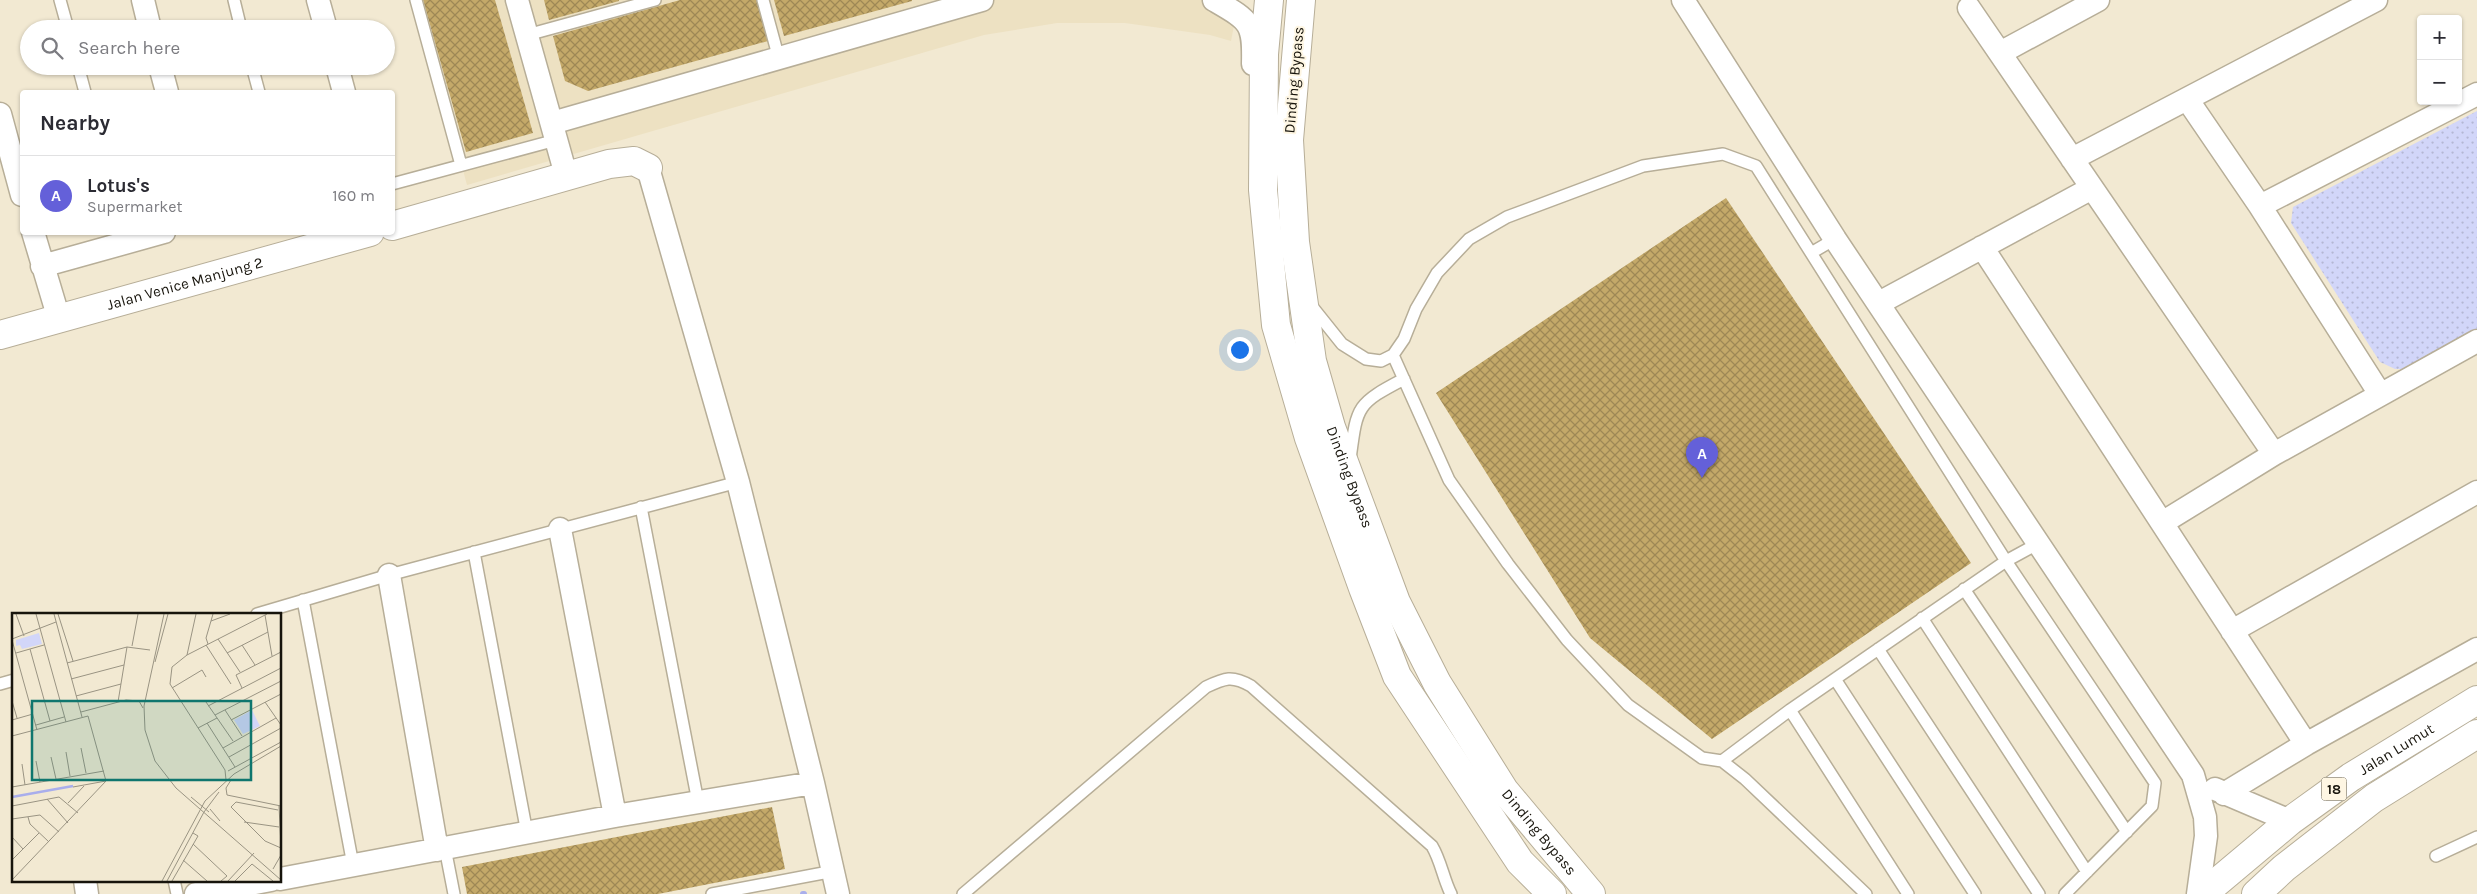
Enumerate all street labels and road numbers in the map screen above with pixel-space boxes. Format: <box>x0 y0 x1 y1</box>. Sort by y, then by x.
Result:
street label: Dinding Bypass <box>1280 26 1308 134</box>
street label: Jalan Venice Manjung 2 <box>105 253 265 314</box>
street label: Dinding Bypass <box>1323 424 1377 530</box>
street label: Jalan Lumut <box>2356 719 2437 779</box>
road number: 18 <box>2322 778 2346 801</box>
street label: Dinding Bypass <box>1498 785 1580 879</box>

